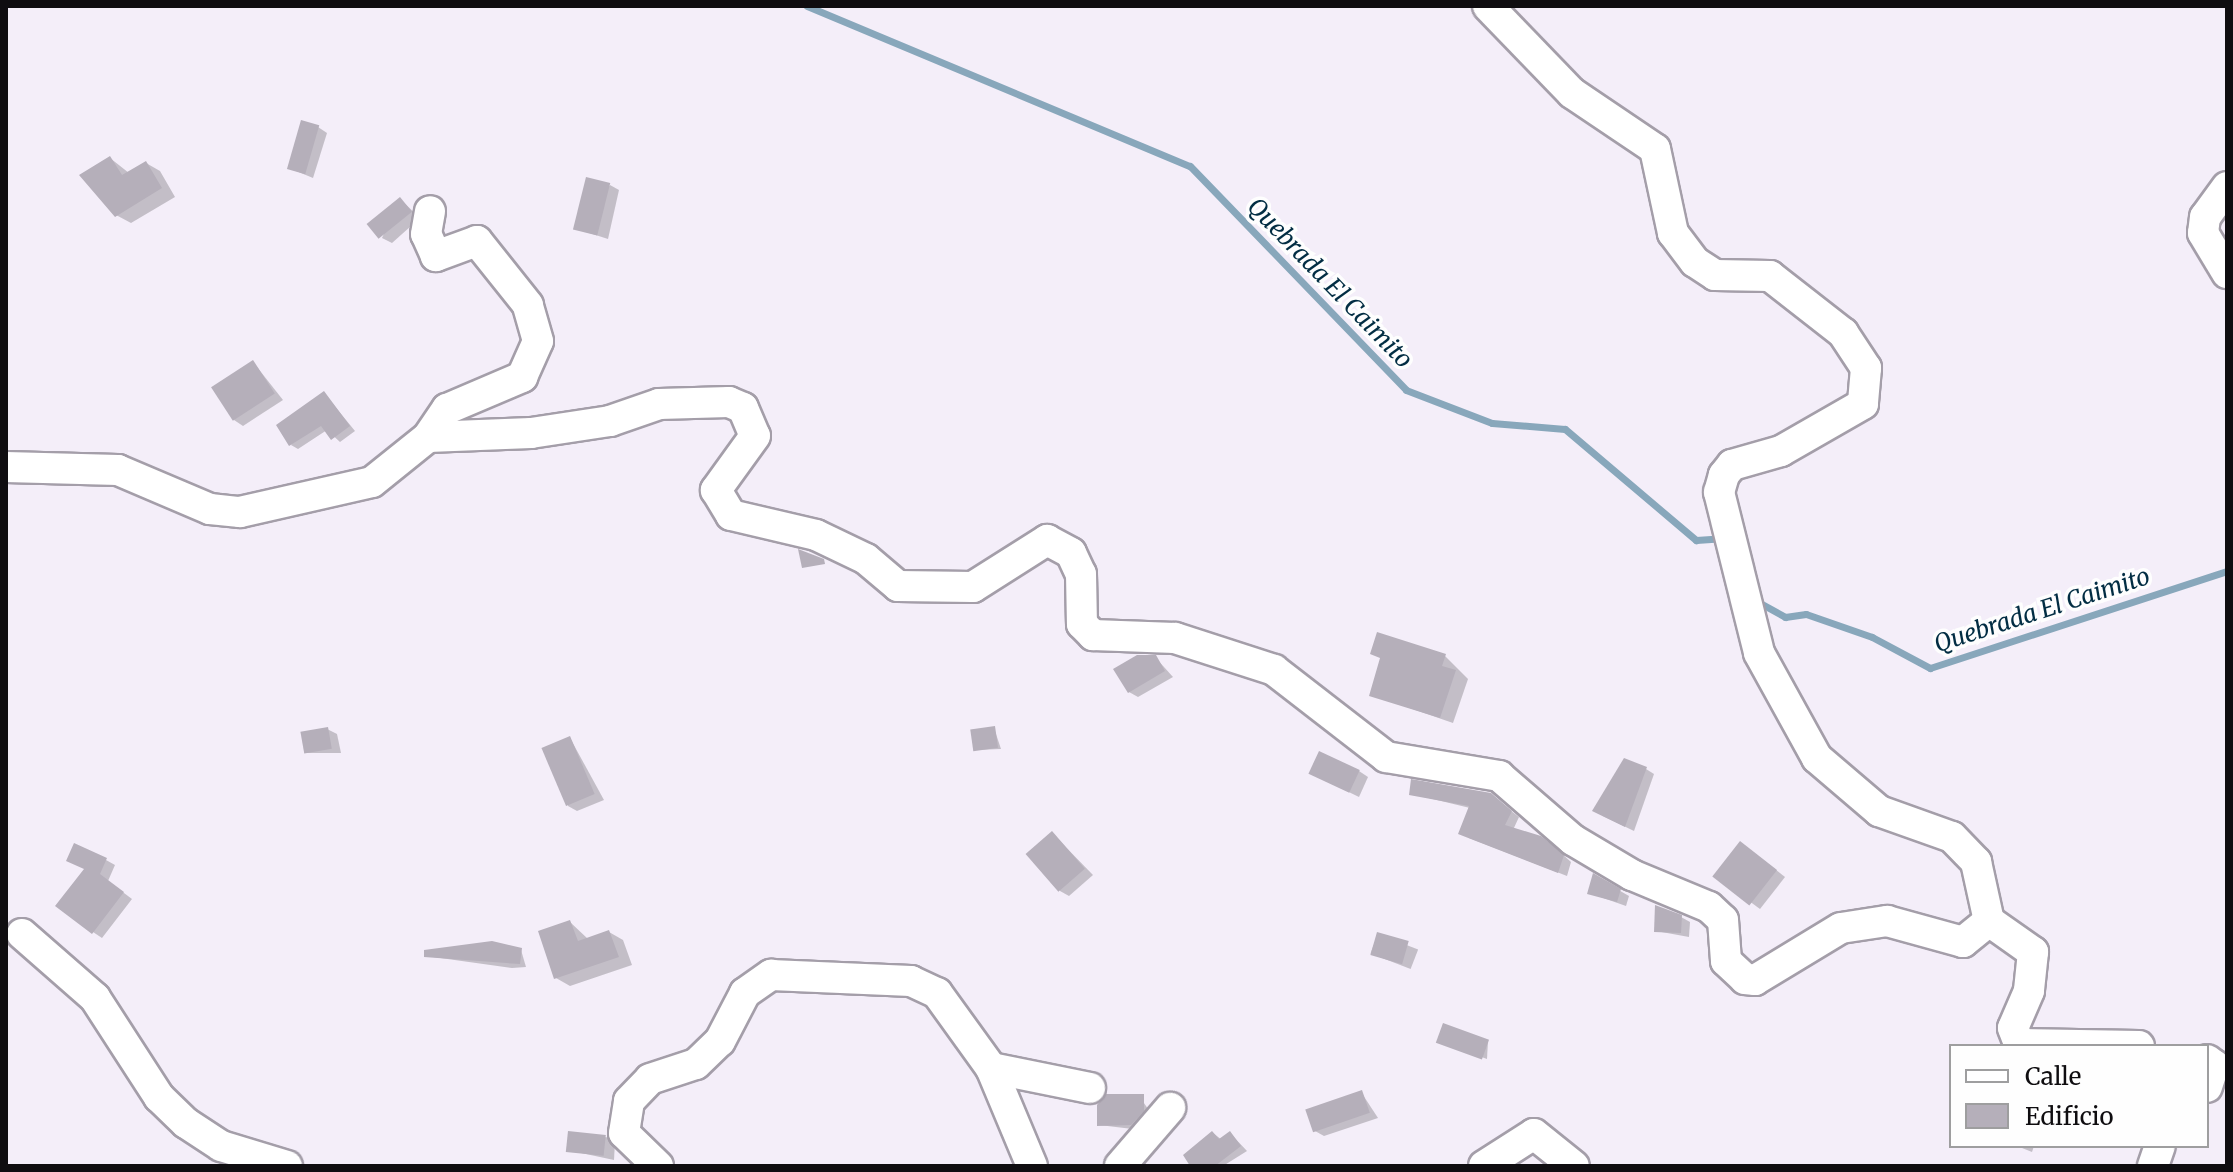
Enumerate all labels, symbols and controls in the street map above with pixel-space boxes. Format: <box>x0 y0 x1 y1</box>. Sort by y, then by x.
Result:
water label: Quebrada El Caimito <box>1242 192 1418 374</box>
water label: Quebrada El Caimito <box>1931 562 2153 658</box>
legend <box>1949 1044 2209 1148</box>
text: Calle <box>2025 1061 2081 1092</box>
text: Edificio <box>2025 1101 2113 1132</box>

